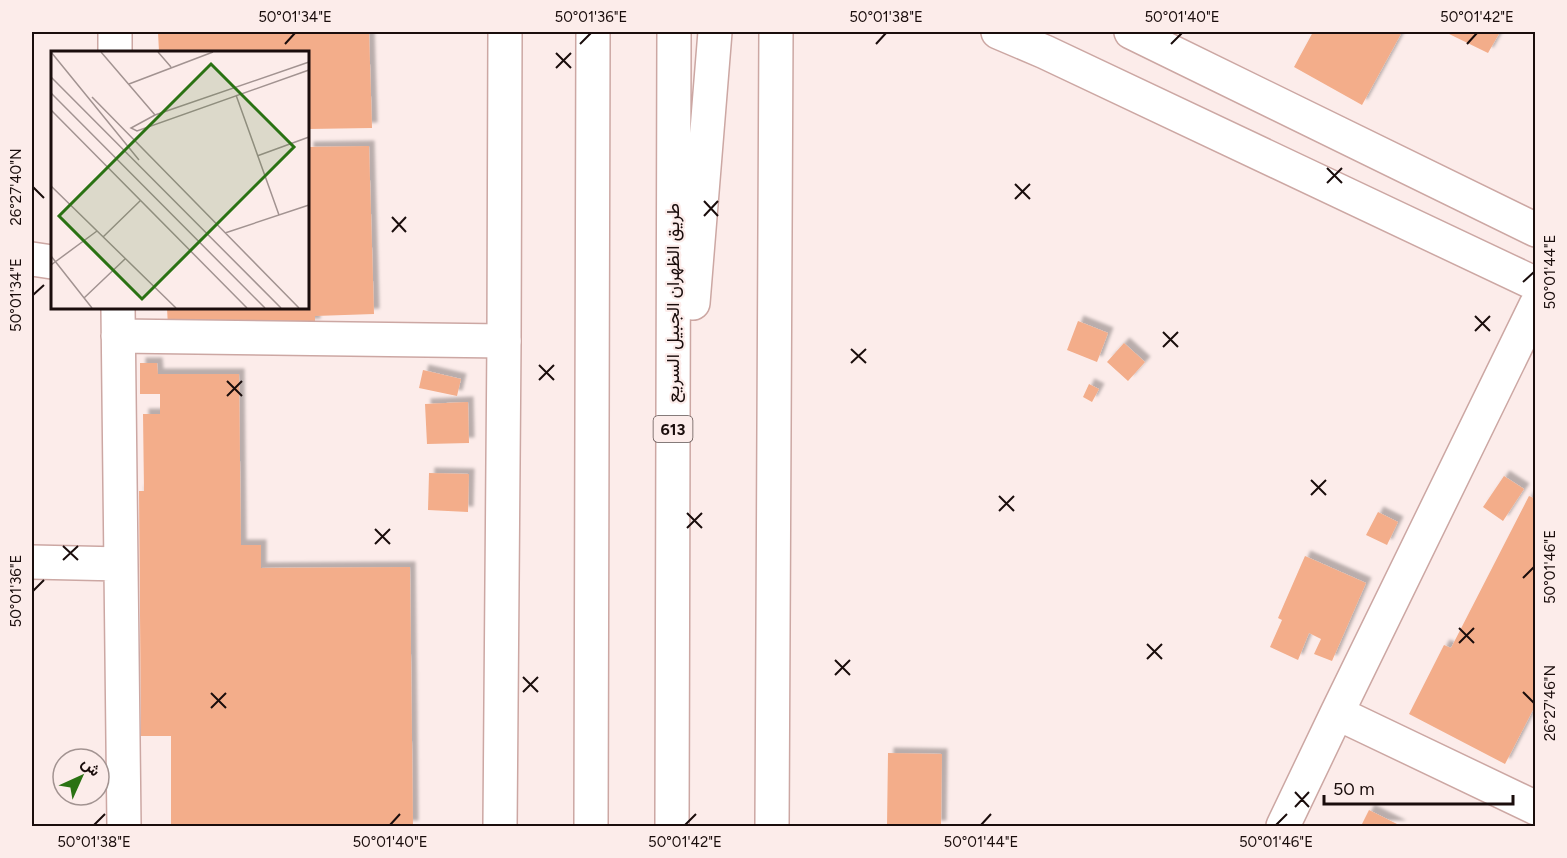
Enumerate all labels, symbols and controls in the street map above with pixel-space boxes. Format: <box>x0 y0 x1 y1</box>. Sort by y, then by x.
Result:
text: 50°01'34"E <box>258 8 332 26</box>
text: 50°01'36"E <box>555 8 627 26</box>
text: 50°01'38"E <box>849 8 923 26</box>
text: 50°01'40"E <box>1144 8 1220 26</box>
text: 50°01'42"E <box>1440 8 1514 26</box>
inset map <box>51 51 309 309</box>
text: 26°27'40"N <box>7 148 25 226</box>
street label: طريق الظهران الجبيل السريع <box>662 203 685 403</box>
text: 50°01'44"E <box>1541 235 1559 309</box>
text: 50°01'34"E <box>7 258 25 332</box>
road number: 613 <box>654 416 692 442</box>
text: 50°01'46"E <box>1541 530 1559 604</box>
text: 50°01'36"E <box>7 555 25 627</box>
text: 26°27'46"N <box>1541 665 1559 741</box>
north arrow <box>51 747 111 807</box>
text: ش <box>78 753 105 780</box>
scale bar <box>1324 768 1513 806</box>
text: 50 m <box>1333 778 1375 800</box>
text: 50°01'38"E <box>57 833 131 851</box>
text: 50°01'40"E <box>352 833 428 851</box>
text: 50°01'42"E <box>648 833 722 851</box>
text: 50°01'44"E <box>944 833 1018 851</box>
text: 50°01'46"E <box>1239 833 1313 851</box>

